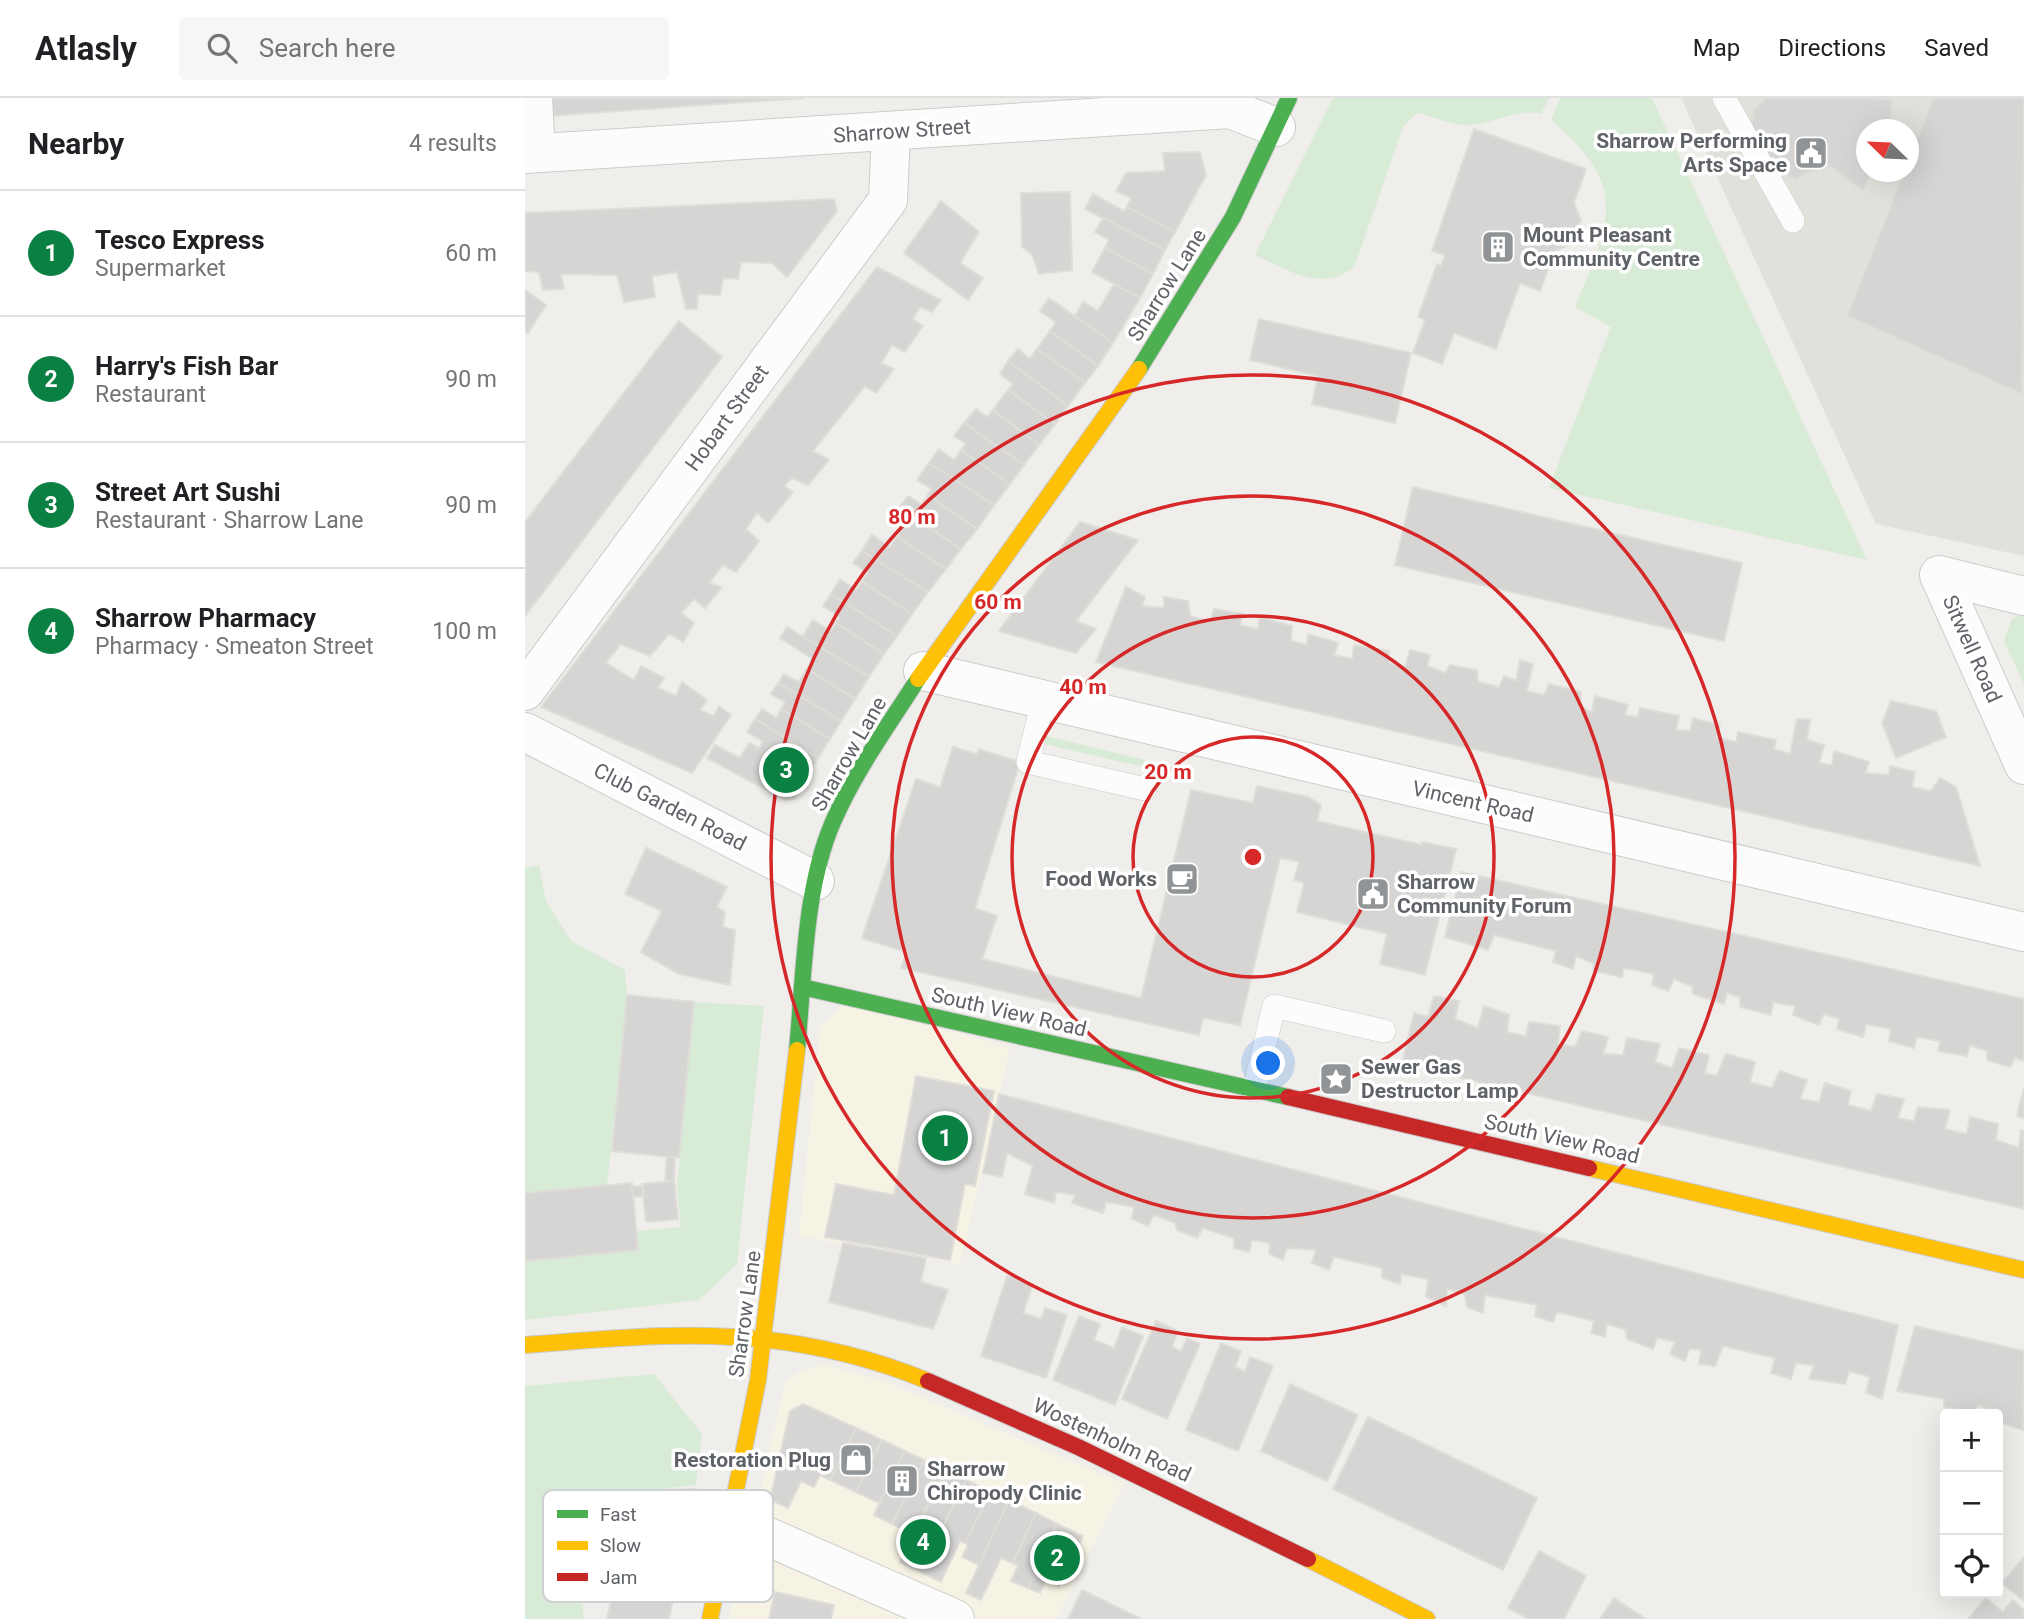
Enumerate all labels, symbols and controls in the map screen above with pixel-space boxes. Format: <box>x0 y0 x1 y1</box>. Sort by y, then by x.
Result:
search box <box>179 17 669 80</box>
text: Atlasly <box>35 29 137 68</box>
icon: search <box>203 29 241 67</box>
text: Search here <box>259 33 396 63</box>
text: Map <box>1693 34 1740 62</box>
text: Directions <box>1778 34 1886 62</box>
text: Saved <box>1924 34 1989 62</box>
street label: Sharrow Street <box>832 114 972 148</box>
north arrow <box>1856 119 1919 182</box>
text: Nearby <box>28 126 124 161</box>
place label: Sharrow Performing Arts Space <box>1596 129 1787 177</box>
text: 4 results <box>409 130 497 157</box>
public building icon: Sharrow Performing Arts Space <box>1792 134 1830 172</box>
place label: Mount Pleasant Community Centre <box>1523 223 1700 271</box>
street label: Sharrow Lane <box>1123 224 1211 346</box>
text: Tesco Express <box>95 225 265 255</box>
building icon: Mount Pleasant Community Centre <box>1479 228 1517 266</box>
text: 1 <box>44 240 58 267</box>
text: 60 m <box>445 240 497 267</box>
text: Supermarket <box>95 255 226 282</box>
text: Harry's Fish Bar <box>95 351 278 381</box>
street label: Hobart Street <box>680 360 774 476</box>
text: 2 <box>44 366 58 393</box>
text: 90 m <box>445 366 497 393</box>
text: Restaurant <box>95 381 206 408</box>
text: Street Art Sushi <box>95 477 281 507</box>
text: 3 <box>44 492 58 519</box>
text: 90 m <box>445 492 497 519</box>
text: 80 m <box>888 505 936 529</box>
text: Restaurant · Sharrow Lane <box>95 507 364 534</box>
text: 60 m <box>974 590 1022 614</box>
street label: Sitwell Road <box>1938 592 2006 706</box>
text: Sharrow Pharmacy <box>95 603 316 633</box>
text: 4 <box>44 618 58 645</box>
text: 100 m <box>432 618 497 645</box>
text: Pharmacy · Smeaton Street <box>95 633 374 660</box>
text: 40 m <box>1059 675 1107 699</box>
street label: Sharrow Lane <box>807 693 891 815</box>
pin: 3 <box>763 744 809 796</box>
street label: Club Garden Road <box>590 758 750 856</box>
text: 20 m <box>1144 760 1192 784</box>
street label: Vincent Road <box>1410 776 1536 828</box>
centre of rings <box>1241 845 1265 869</box>
cafe icon: Food Works <box>1163 860 1201 898</box>
place label: Food Works <box>1045 867 1157 891</box>
place label: Sharrow Community Forum <box>1397 870 1572 918</box>
public building icon: Sharrow Community Forum <box>1354 875 1392 913</box>
street label: South View Road <box>929 982 1089 1042</box>
your location <box>1251 1046 1285 1080</box>
place label: Sewer Gas Destructor Lamp <box>1361 1055 1519 1103</box>
place icon: Sewer Gas Destructor Lamp <box>1317 1060 1355 1098</box>
street label: South View Road <box>1482 1109 1642 1169</box>
pin: 1 <box>922 1112 968 1164</box>
street label: Sharrow Lane <box>724 1249 766 1379</box>
street label: Wostenholm Road <box>1029 1393 1195 1487</box>
map controls <box>1940 1409 2003 1598</box>
button: + <box>1940 1409 2003 1472</box>
shop icon: Restoration Plug <box>837 1441 875 1479</box>
place label: Restoration Plug <box>674 1448 831 1472</box>
place label: Sharrow Chiropody Clinic <box>927 1457 1082 1505</box>
building icon: Sharrow Chiropody Clinic <box>883 1462 921 1500</box>
button: − <box>1940 1472 2003 1535</box>
legend <box>543 1490 773 1602</box>
text: Fast <box>600 1503 637 1526</box>
pin: 4 <box>900 1516 946 1568</box>
pin: 2 <box>1034 1532 1080 1584</box>
text: Slow <box>600 1534 641 1557</box>
button: locate <box>1940 1535 2003 1598</box>
text: Jam <box>600 1566 637 1589</box>

